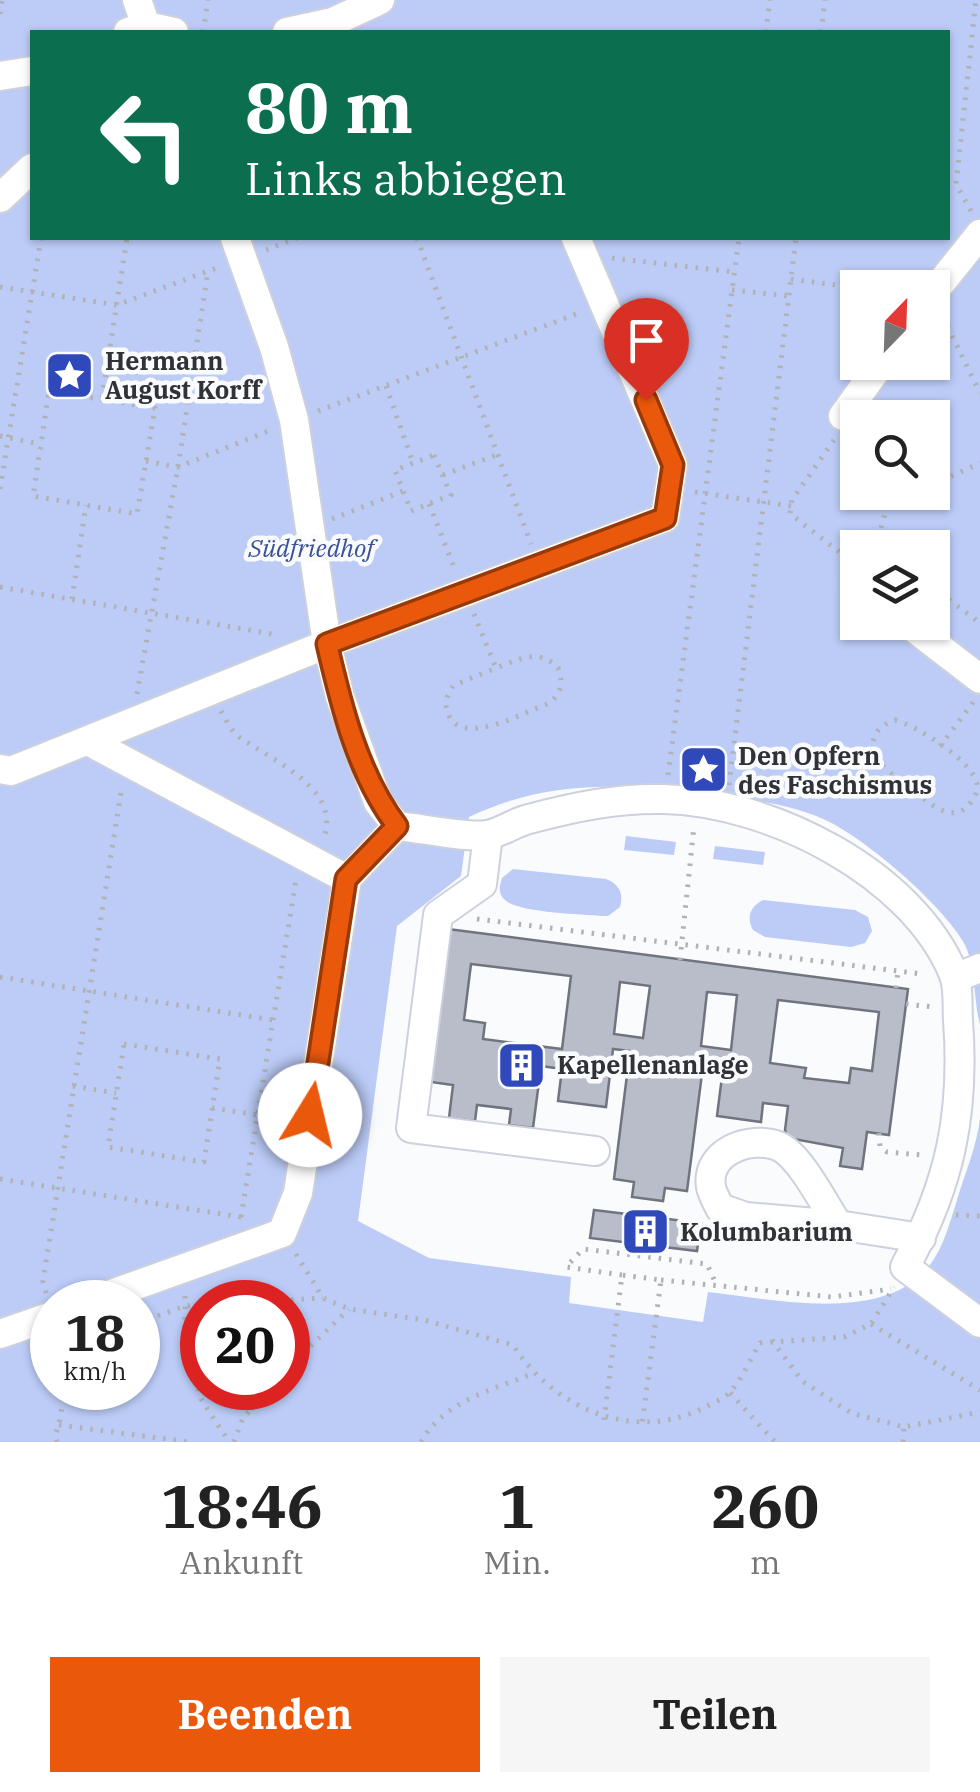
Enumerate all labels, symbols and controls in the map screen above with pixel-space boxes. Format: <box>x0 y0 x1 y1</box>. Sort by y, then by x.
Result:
text: 80 m <box>245 61 413 152</box>
icon: left <box>80 70 210 200</box>
text: Links abbiegen <box>245 149 567 207</box>
north arrow <box>840 270 950 380</box>
map controls <box>840 270 950 640</box>
pin <box>604 298 689 401</box>
icon: arrive <box>619 313 674 368</box>
place label: Hermann August Korff <box>105 344 264 406</box>
place icon: Hermann August Korff <box>44 349 96 401</box>
button: search <box>840 400 950 510</box>
button: layers <box>840 530 950 640</box>
park label: Südfriedhof <box>247 531 378 564</box>
place label: Den Opfern des Faschismus <box>738 739 932 801</box>
place icon: Den Opfern des Faschismus <box>677 744 729 796</box>
building icon: Kapellenanlage <box>496 1039 548 1091</box>
place label: Kapellenanlage <box>557 1048 749 1081</box>
position arrow <box>258 1063 362 1167</box>
building icon: Kolumbarium <box>619 1206 671 1258</box>
place label: Kolumbarium <box>680 1215 853 1248</box>
speed limit sign: 20 <box>180 1280 310 1410</box>
text: 18 <box>65 1300 125 1365</box>
text: km/h <box>63 1354 127 1387</box>
text: 18:46 <box>161 1466 323 1545</box>
text: 1 <box>499 1466 535 1545</box>
text: 260 <box>711 1466 819 1545</box>
text: Ankunft <box>180 1541 303 1583</box>
text: Min. <box>483 1541 551 1583</box>
text: m <box>750 1541 781 1583</box>
button: Beenden <box>50 1657 480 1772</box>
button: Teilen <box>500 1657 930 1772</box>

